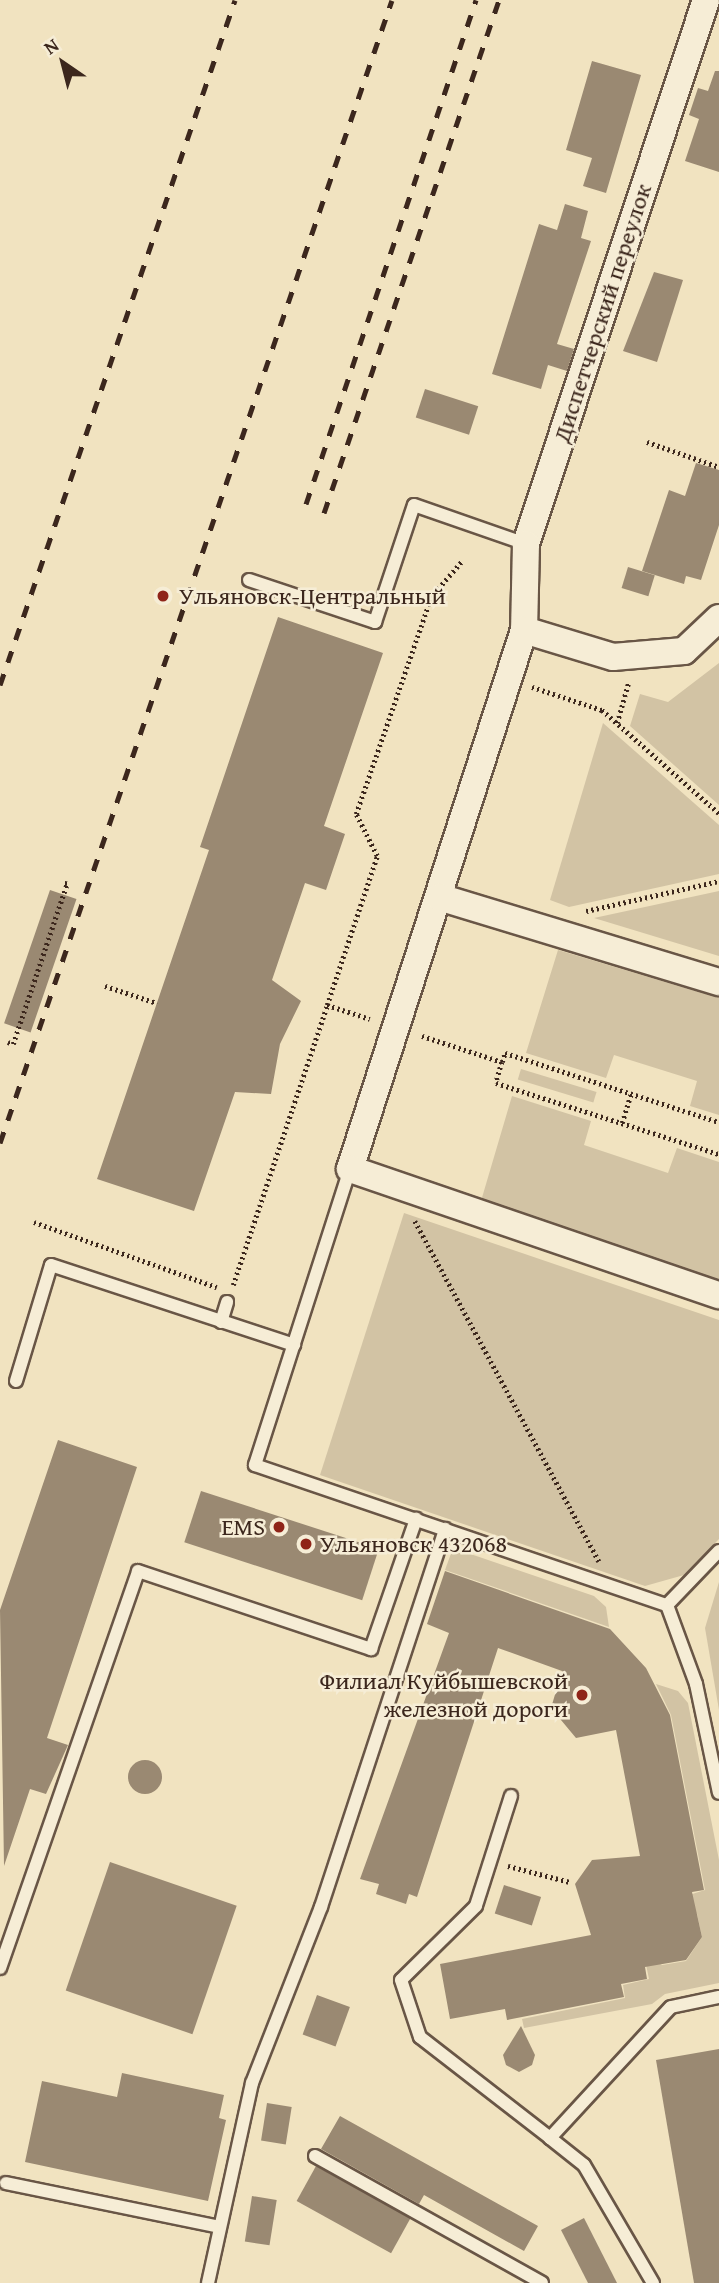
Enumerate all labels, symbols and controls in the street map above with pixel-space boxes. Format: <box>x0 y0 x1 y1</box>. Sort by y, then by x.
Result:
north arrow <box>28 28 98 98</box>
text: N <box>38 31 64 61</box>
street label: Диспетчерский переулок <box>547 180 657 446</box>
place label: Ульяновск-Центральный <box>179 582 446 610</box>
marker: Ульяновск-Центральный <box>153 586 173 606</box>
place label: EMS <box>221 1513 265 1541</box>
marker: EMS <box>271 1519 287 1535</box>
place label: Ульяновск 432068 <box>320 1530 507 1558</box>
marker: Ульяновск 432068 <box>298 1536 314 1552</box>
place label: Филиал Куйбышевской железной дороги <box>320 1667 568 1723</box>
marker: Филиал Куйбышевской железной дороги <box>574 1687 590 1703</box>

